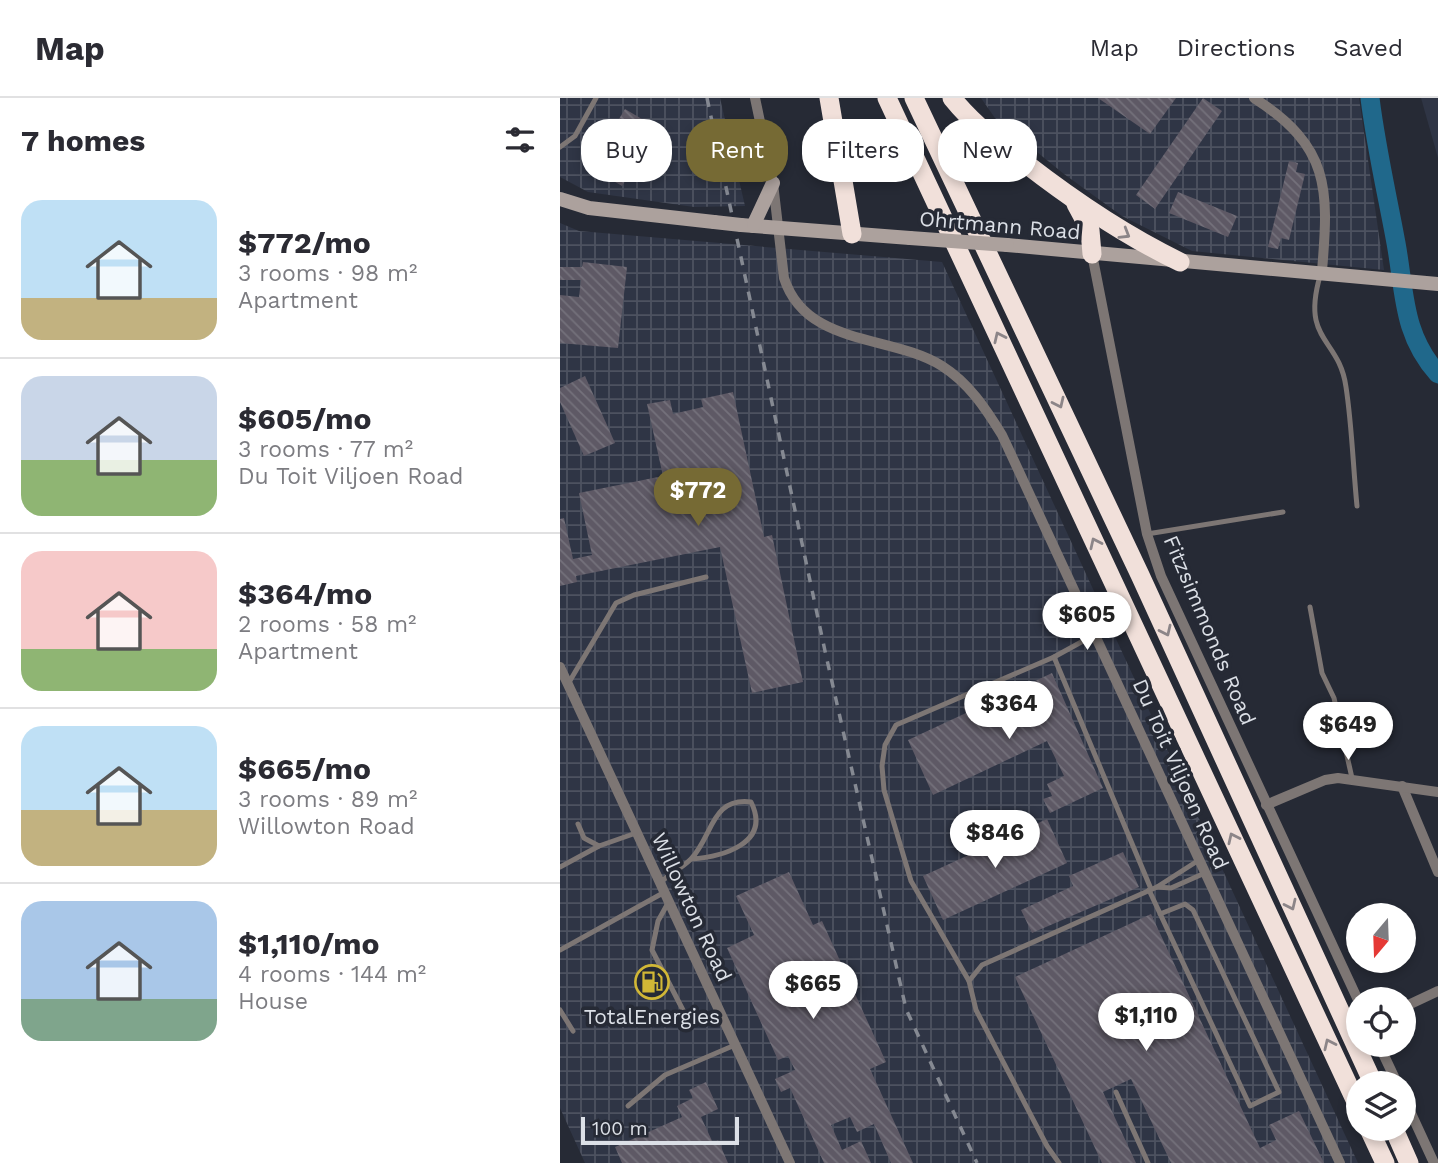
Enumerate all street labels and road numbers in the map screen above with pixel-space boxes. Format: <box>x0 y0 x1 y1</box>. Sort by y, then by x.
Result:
street label: Ohrtmann Road <box>918 206 1082 244</box>
street label: Fitzsimmonds Road <box>1159 532 1261 728</box>
street label: Du Toit Viljoen Road <box>1128 675 1234 873</box>
street label: Willowton Road <box>647 829 737 985</box>

